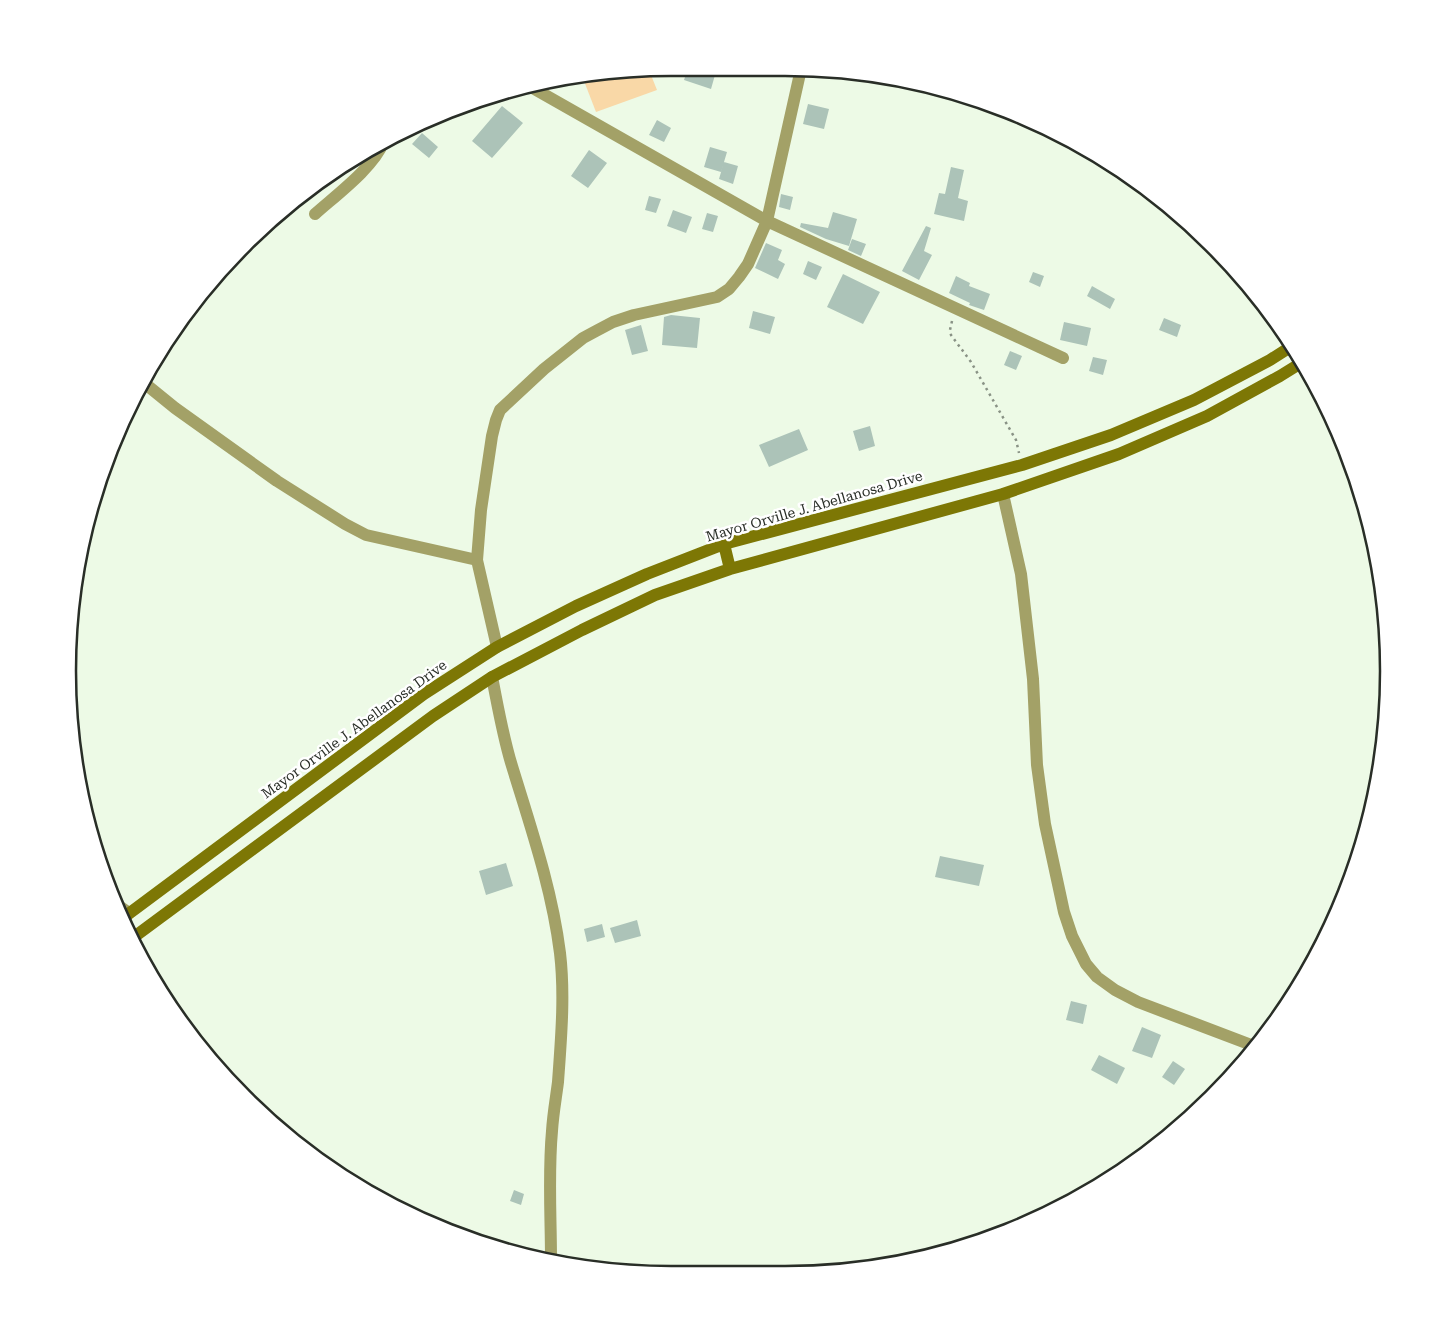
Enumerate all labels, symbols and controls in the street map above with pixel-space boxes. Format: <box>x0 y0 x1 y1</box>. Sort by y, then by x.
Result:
street label: Mayor Orville J. Abellanosa Drive <box>704 467 924 545</box>
street label: Mayor Orville J. Abellanosa Drive <box>258 656 450 801</box>

